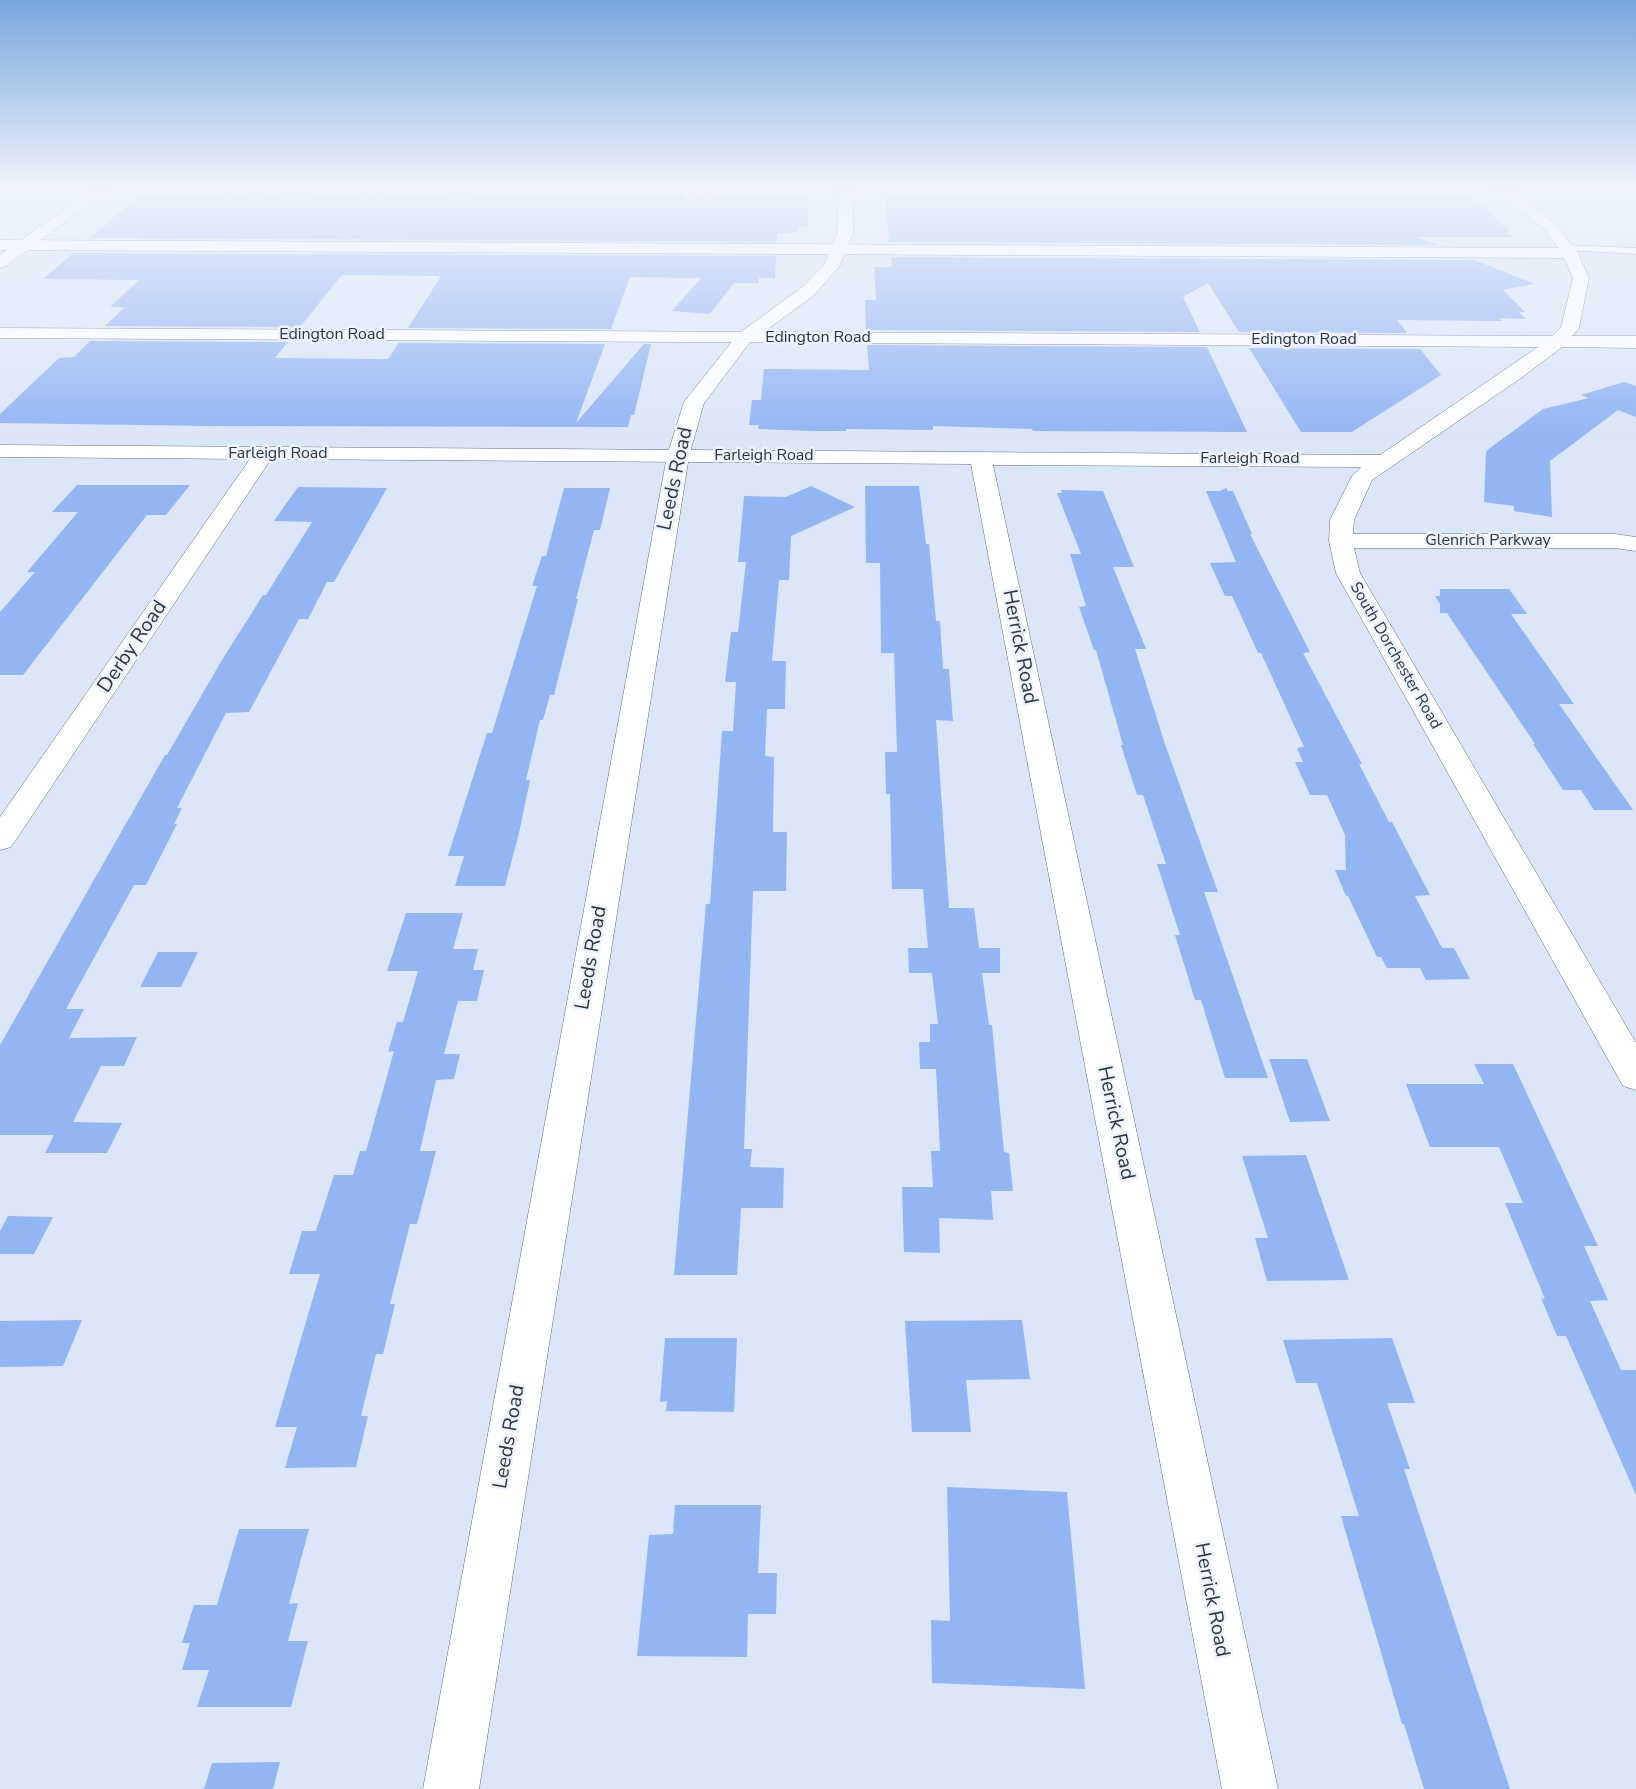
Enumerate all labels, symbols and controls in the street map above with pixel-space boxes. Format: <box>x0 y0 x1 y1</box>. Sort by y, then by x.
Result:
street label: Edington Road <box>279 325 385 345</box>
street label: Edington Road <box>765 328 871 348</box>
street label: Edington Road <box>1251 330 1357 350</box>
street label: Leeds Road <box>653 425 699 533</box>
street label: Farleigh Road <box>228 444 328 464</box>
street label: Farleigh Road <box>714 446 814 466</box>
street label: Farleigh Road <box>1200 449 1300 469</box>
street label: Glenrich Parkway <box>1425 531 1551 551</box>
street label: South Dorchester Road <box>1345 579 1445 733</box>
street label: Herrick Road <box>996 588 1042 706</box>
street label: Derby Road <box>93 596 173 698</box>
street label: Leeds Road <box>571 904 613 1012</box>
street label: Herrick Road <box>1091 1064 1139 1182</box>
street label: Leeds Road <box>489 1383 531 1491</box>
street label: Herrick Road <box>1188 1541 1234 1659</box>

